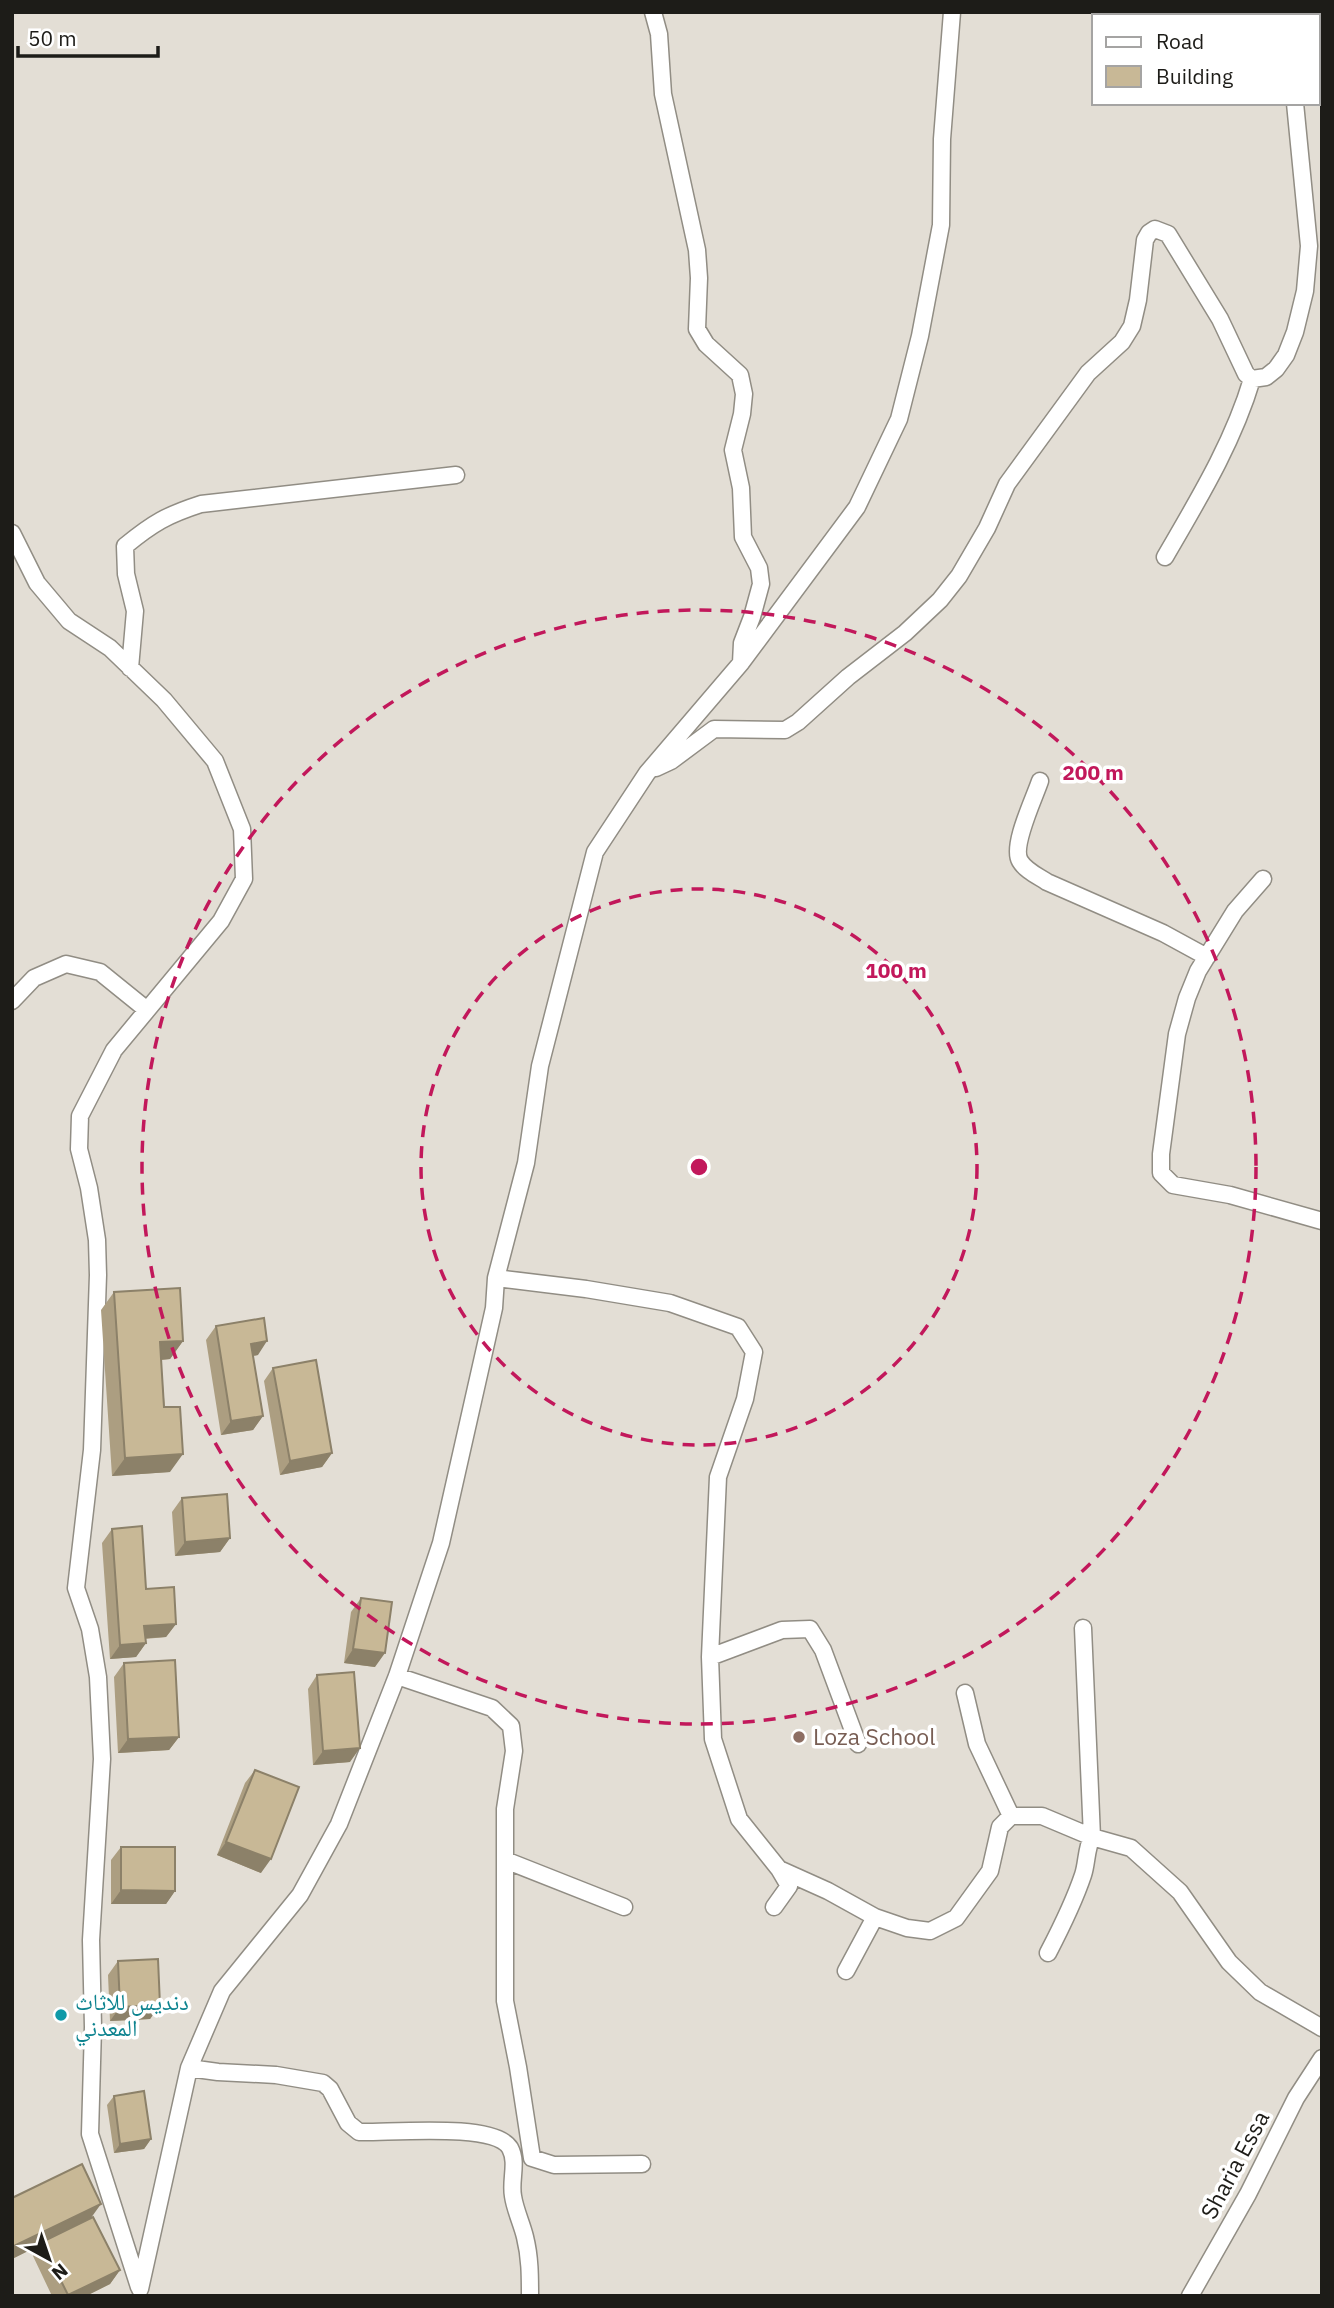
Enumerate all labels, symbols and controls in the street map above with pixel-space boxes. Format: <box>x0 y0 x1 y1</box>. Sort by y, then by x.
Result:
scale bar <box>18 14 158 58</box>
legend <box>1092 14 1320 105</box>
text: 50 m <box>28 24 77 52</box>
text: Road <box>1156 27 1204 55</box>
text: Building <box>1156 62 1233 90</box>
text: 200 m <box>1062 758 1124 786</box>
text: 100 m <box>865 956 927 984</box>
centre of rings <box>687 1155 711 1179</box>
place label: Loza School <box>813 1721 935 1751</box>
marker: Loza School <box>791 1729 807 1745</box>
place label: دنديس للاثاث المعدني <box>75 1986 189 2047</box>
marker: دنديس للاثاث المعدني <box>53 2007 69 2023</box>
street label: Sharia Essa <box>1193 2105 1275 2224</box>
north arrow <box>14 2224 84 2294</box>
text: N <box>47 2258 73 2286</box>

